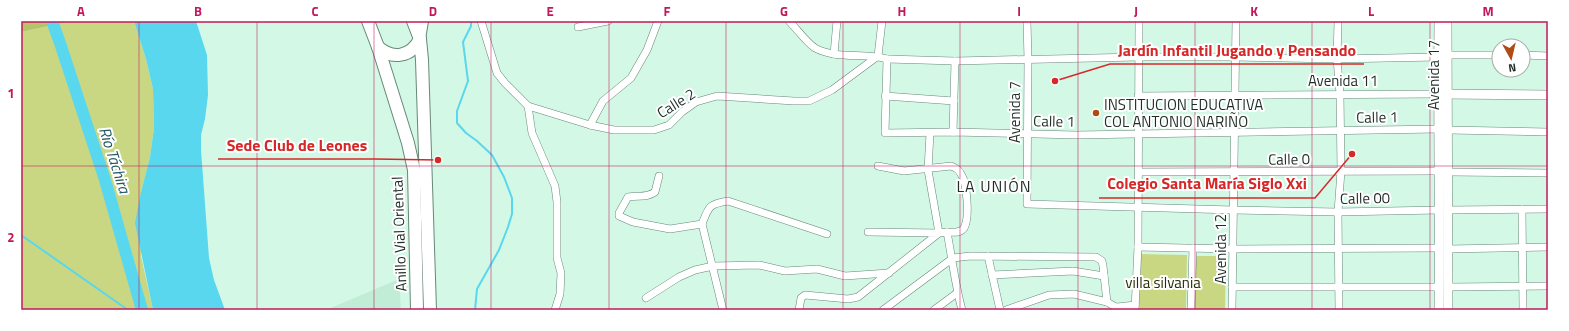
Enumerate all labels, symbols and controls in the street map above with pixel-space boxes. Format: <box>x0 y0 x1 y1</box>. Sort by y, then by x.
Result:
text: A <box>77 1 85 21</box>
text: B <box>194 1 202 21</box>
text: C <box>311 1 319 21</box>
text: D <box>429 1 437 21</box>
text: E <box>546 1 554 21</box>
text: F <box>664 1 671 21</box>
text: G <box>780 1 788 21</box>
text: H <box>898 1 906 21</box>
text: I <box>1017 1 1021 21</box>
text: J <box>1134 1 1138 21</box>
text: K <box>1250 1 1258 21</box>
text: L <box>1368 1 1374 21</box>
text: M <box>1482 1 1494 21</box>
callout: Jardín Infantil Jugando y Pensando <box>1110 36 1364 64</box>
text: Jardín Infantil Jugando y Pensando <box>1118 38 1356 62</box>
north arrow <box>1491 38 1531 78</box>
street label: Avenida 17 <box>1422 40 1445 110</box>
text: N <box>1508 59 1517 76</box>
street label: Avenida 11 <box>1308 69 1378 92</box>
street label: Avenida 7 <box>1003 81 1026 143</box>
street label: Calle 2 <box>652 82 700 124</box>
text: 1 <box>7 83 15 103</box>
place label: INSTITUCION EDUCATIVA COL ANTONIO NARIÑO <box>1104 93 1263 133</box>
street label: Calle 1 <box>1356 105 1398 129</box>
marker: INSTITUCION EDUCATIVA COL ANTONIO NARIÑO <box>1091 108 1101 118</box>
street label: Calle 1 <box>1033 109 1075 133</box>
water label: Río Táchira <box>93 124 137 197</box>
callout: Sede Club de Leones <box>218 131 375 159</box>
text: Sede Club de Leones <box>227 133 367 157</box>
street label: Calle 0 <box>1268 147 1310 171</box>
callout: Colegio Santa María Siglo Xxi <box>1099 170 1315 198</box>
text: Colegio Santa María Siglo Xxi <box>1107 171 1307 195</box>
district label: LA UNIÓN <box>956 174 1032 198</box>
street label: Anillo Vial Oriental <box>386 176 412 292</box>
street label: Calle 00 <box>1340 186 1390 210</box>
street label: Avenida 12 <box>1209 214 1232 284</box>
text: 2 <box>7 227 15 247</box>
park label: villa silvania <box>1125 271 1201 294</box>

